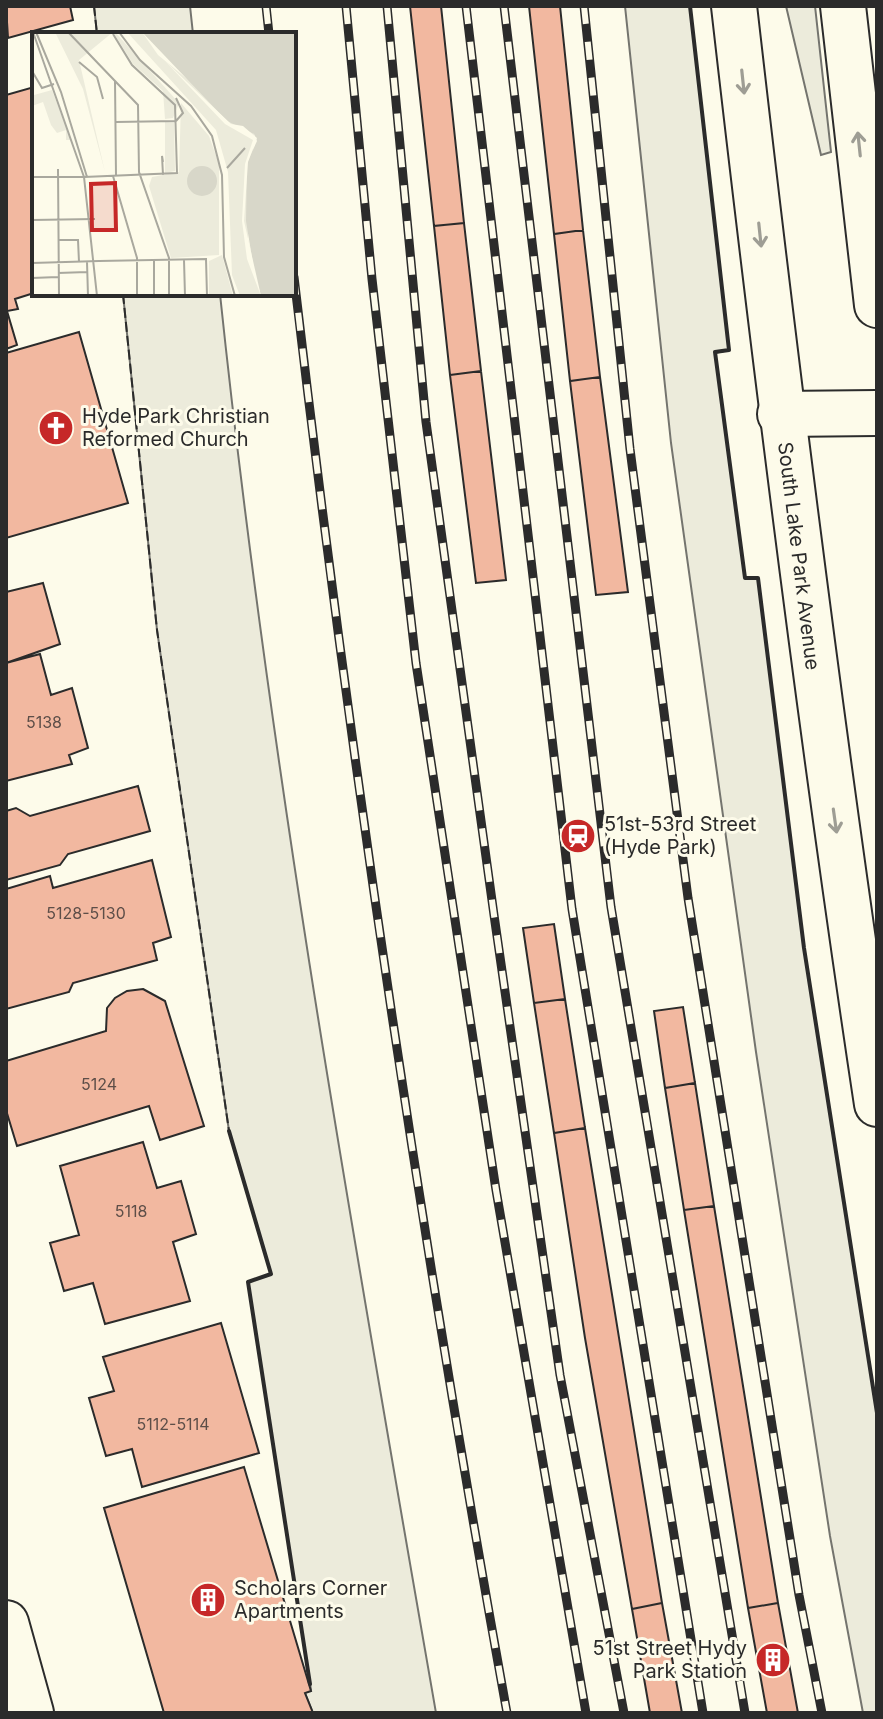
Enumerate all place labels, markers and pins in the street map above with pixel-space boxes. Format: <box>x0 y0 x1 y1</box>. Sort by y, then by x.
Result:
place label: Hyde Park Christian Reformed Church <box>82 404 270 451</box>
church icon: Hyde Park Christian Reformed Church <box>37 409 75 447</box>
place label: 51st-53rd Street (Hyde Park) <box>604 812 757 859</box>
station icon: 51st-53rd Street (Hyde Park) <box>559 817 597 855</box>
place label: Scholars Corner Apartments <box>234 1576 388 1623</box>
building icon: Scholars Corner Apartments <box>189 1581 227 1619</box>
place label: 51st Street Hydy Park Station <box>593 1636 747 1683</box>
building icon: 51st Street Hydy Park Station <box>754 1641 792 1679</box>

